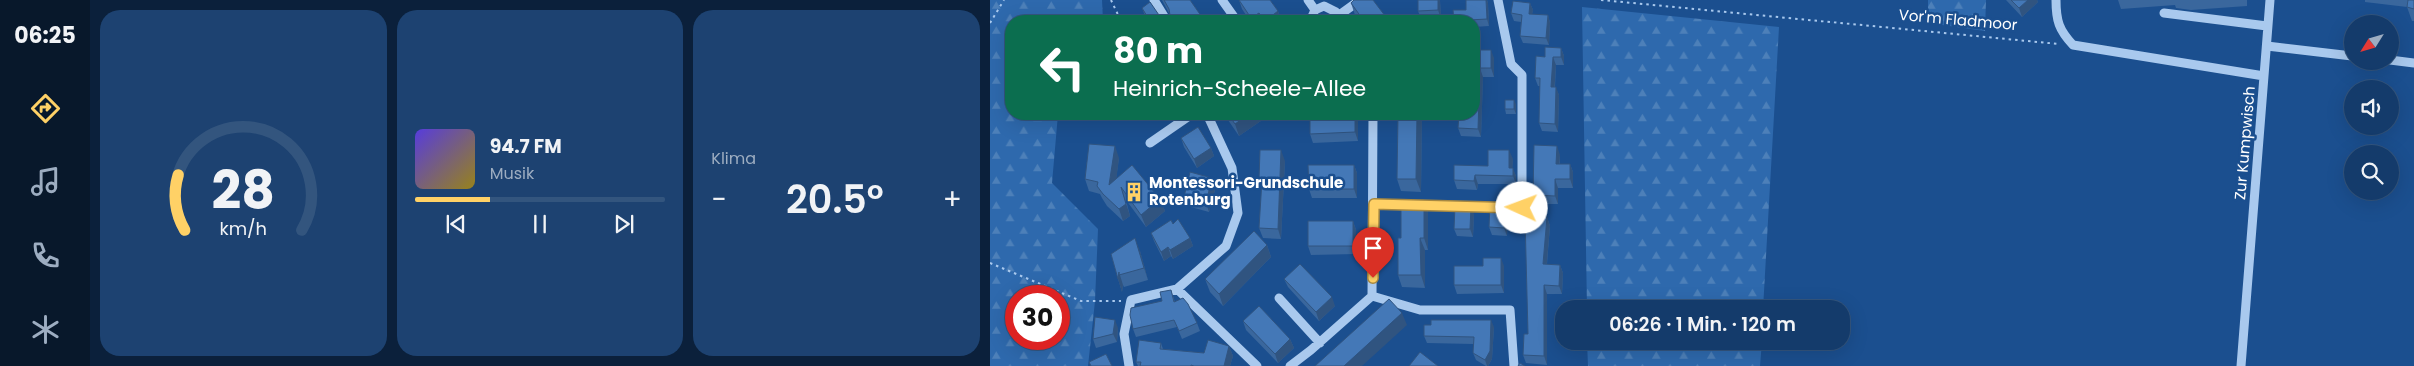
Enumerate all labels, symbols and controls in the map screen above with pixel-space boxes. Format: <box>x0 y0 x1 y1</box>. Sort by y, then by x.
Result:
street label: Vor'm Fladmoor <box>1898 4 2019 35</box>
north arrow <box>2344 15 2399 70</box>
map controls <box>2344 15 2399 200</box>
text: 06:25 <box>14 20 76 51</box>
text: 80 m <box>1113 26 1203 75</box>
icon: left <box>1030 35 1095 100</box>
text: Heinrich-Scheele-Allee <box>1113 73 1366 104</box>
button: sound <box>2344 80 2399 135</box>
street label: Zur Kumpwisch <box>2229 85 2260 201</box>
icon: directions <box>28 91 63 126</box>
text: 94.7 FM <box>490 133 562 160</box>
button: search <box>2344 145 2399 200</box>
text: Klima <box>711 147 756 170</box>
text: 28 <box>212 154 275 227</box>
text: Musik <box>490 162 534 185</box>
icon: music <box>28 164 63 199</box>
place label: Montessori-Grundschule Rotenburg <box>1149 172 1343 210</box>
text: 20.5° <box>786 173 884 226</box>
text: − <box>711 180 727 219</box>
text: + <box>943 180 962 219</box>
building icon: Montessori-Grundschule Rotenburg <box>1123 181 1145 203</box>
position arrow <box>1495 181 1547 233</box>
icon: previous <box>442 210 470 238</box>
icon: pause <box>526 210 554 238</box>
icon: next <box>610 210 638 238</box>
text: km/h <box>220 216 267 241</box>
pin <box>1352 227 1394 278</box>
icon: arrive <box>1359 234 1387 262</box>
icon: phone <box>28 238 63 273</box>
speed limit sign: 30 <box>1005 285 1070 350</box>
text: 06:26 · 1 Min. · 120 m <box>1609 311 1796 338</box>
icon: climate <box>28 312 63 347</box>

